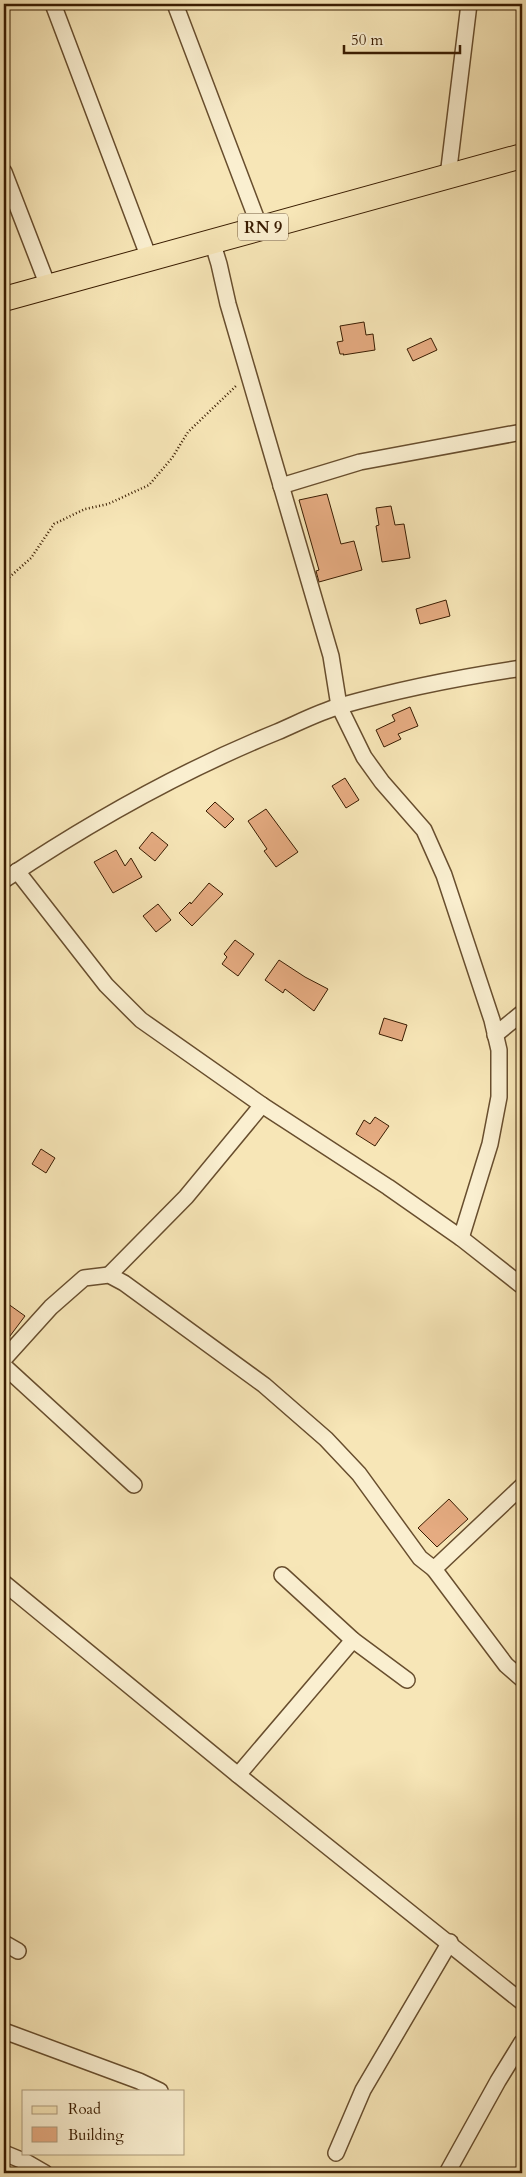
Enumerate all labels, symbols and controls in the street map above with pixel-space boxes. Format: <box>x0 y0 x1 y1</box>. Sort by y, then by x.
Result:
scale bar <box>344 22 460 54</box>
text: 50 m <box>351 30 383 50</box>
road number: RN 9 <box>238 213 288 240</box>
legend <box>22 2090 185 2154</box>
text: Road <box>68 2099 101 2119</box>
text: Building <box>68 2125 124 2145</box>

